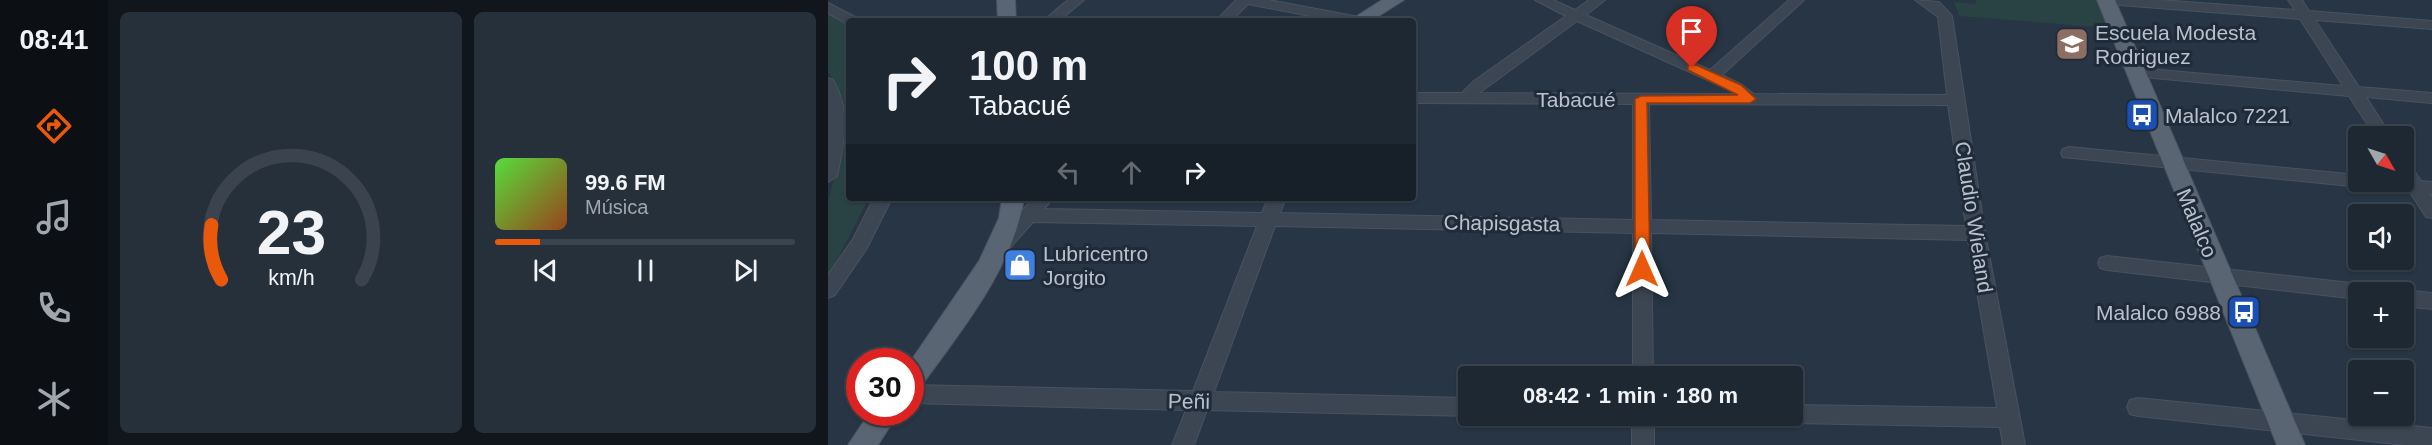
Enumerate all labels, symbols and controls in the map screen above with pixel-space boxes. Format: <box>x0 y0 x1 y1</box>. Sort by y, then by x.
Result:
pin <box>1666 6 1717 68</box>
icon: arrive <box>1675 15 1708 48</box>
place label: Escuela Modesta Rodriguez <box>2095 21 2256 68</box>
text: 08:41 <box>19 25 89 55</box>
school or university icon: Escuela Modesta Rodriguez <box>2054 26 2090 62</box>
icon: right <box>870 42 948 120</box>
text: 100 m <box>969 42 1088 89</box>
street label: Tabacué <box>1536 88 1616 111</box>
text: Tabacué <box>969 91 1071 121</box>
bus stop icon: Malalco 7221 <box>2124 97 2160 133</box>
place label: Malalco 7221 <box>2165 104 2290 127</box>
icon: directions <box>33 105 75 147</box>
north arrow <box>2348 126 2414 192</box>
map controls <box>2348 126 2414 426</box>
street label: Claudio Wieland <box>1951 140 1997 294</box>
icon: left <box>1052 156 1085 189</box>
icon: ahead <box>1115 156 1148 189</box>
icon: right <box>1178 156 1211 189</box>
text: 99.6 FM <box>585 170 666 195</box>
street label: Malalco <box>2172 185 2222 261</box>
icon: music <box>33 196 75 238</box>
text: Música <box>585 196 648 218</box>
text: 23 <box>256 198 326 267</box>
button: sound <box>2348 204 2414 270</box>
street label: Chapisgasta <box>1443 210 1561 236</box>
position arrow <box>1610 237 1674 301</box>
place label: Lubricentro Jorgito <box>1043 242 1148 289</box>
shop icon: Lubricentro Jorgito <box>1002 247 1038 283</box>
icon: previous <box>529 254 562 287</box>
icon: pause <box>629 254 662 287</box>
icon: next <box>729 254 762 287</box>
text: km/h <box>268 266 314 290</box>
button: + <box>2348 282 2414 348</box>
icon: phone <box>33 287 75 329</box>
bus stop icon: Malalco 6988 <box>2226 294 2262 330</box>
place label: Malalco 6988 <box>2096 301 2221 324</box>
speed limit sign: 30 <box>846 348 924 426</box>
button: − <box>2348 360 2414 426</box>
icon: climate <box>33 378 75 420</box>
text: 08:42 · 1 min · 180 m <box>1523 383 1738 408</box>
street label: Peñi <box>1168 389 1210 413</box>

